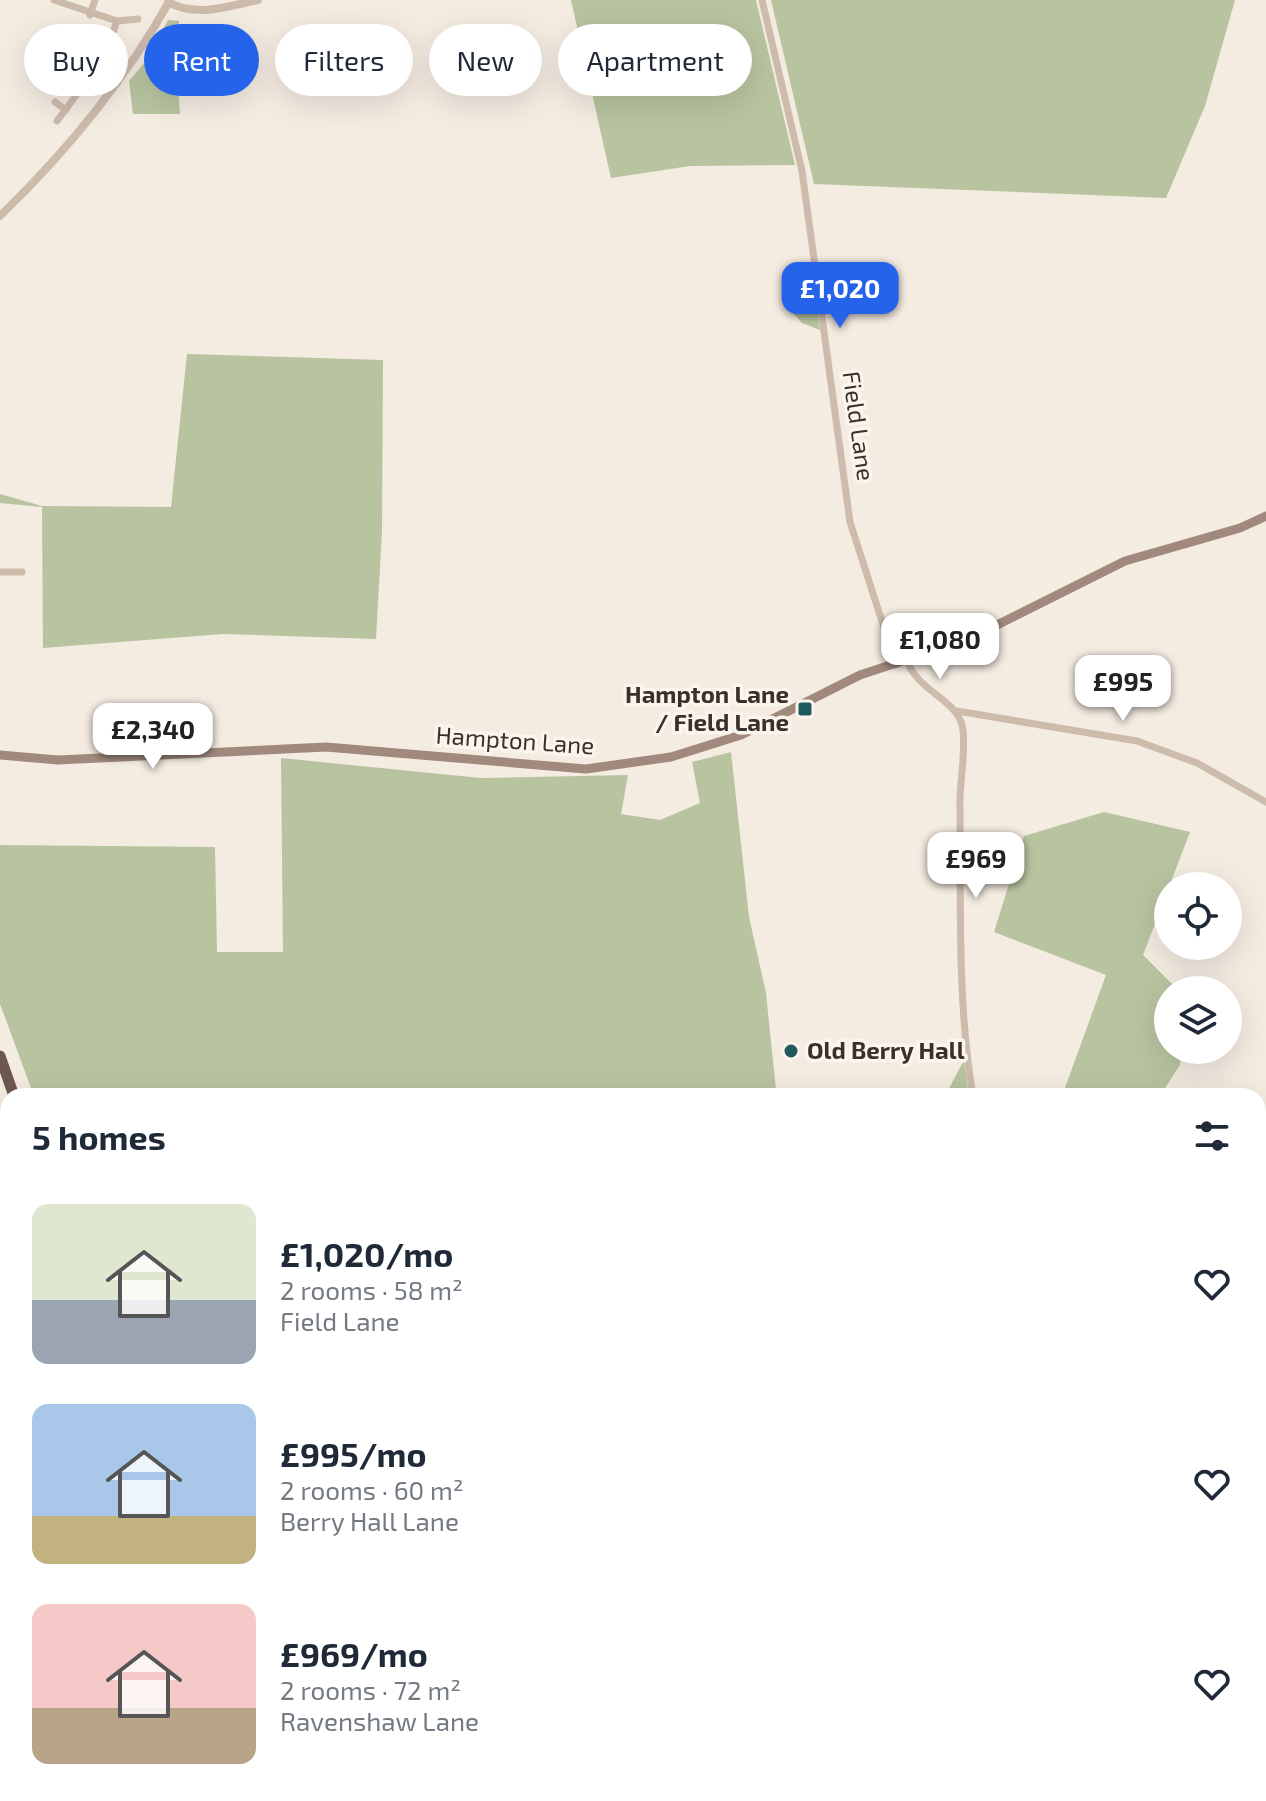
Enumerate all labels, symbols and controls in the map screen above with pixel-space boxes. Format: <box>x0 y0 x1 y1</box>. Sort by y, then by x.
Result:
chip: Buy <box>24 24 128 96</box>
chip: Rent <box>144 24 259 96</box>
chip: Filters <box>275 24 413 96</box>
chip: New <box>429 24 542 96</box>
chip: Apartment <box>558 24 752 96</box>
pin: £1,020 <box>775 262 905 330</box>
text: £1,020 <box>800 272 880 303</box>
street label: Field Lane <box>837 369 882 482</box>
pin: £1,080 <box>875 613 1005 681</box>
text: £1,080 <box>899 623 981 654</box>
pin: £995 <box>1076 655 1170 723</box>
text: £995 <box>1093 665 1153 696</box>
place label: Hampton Lane / Field Lane <box>625 679 789 736</box>
marker: Hampton Lane / Field Lane <box>796 700 814 718</box>
pin: £2,340 <box>88 703 218 771</box>
text: £2,340 <box>111 713 195 744</box>
street label: Hampton Lane <box>435 720 595 759</box>
pin: £969 <box>929 832 1023 900</box>
text: £969 <box>945 842 1007 873</box>
map controls <box>1154 872 1242 1064</box>
button: locate <box>1154 872 1242 960</box>
button: layers <box>1154 976 1242 1064</box>
place label: Old Berry Hall <box>807 1035 965 1064</box>
marker: Old Berry Hall <box>782 1042 800 1060</box>
icon: filters <box>1190 1114 1234 1158</box>
text: 5 homes <box>32 1116 166 1157</box>
text: £1,020/mo <box>280 1233 453 1274</box>
icon: home <box>96 1236 192 1332</box>
icon: heart <box>1190 1262 1234 1306</box>
text: 2 rooms · 58 m² <box>280 1274 463 1305</box>
text: Field Lane <box>280 1305 400 1336</box>
text: £995/mo <box>280 1433 427 1474</box>
icon: home <box>96 1436 192 1532</box>
icon: heart <box>1190 1462 1234 1506</box>
text: 2 rooms · 60 m² <box>280 1474 464 1505</box>
text: Berry Hall Lane <box>280 1505 459 1536</box>
text: £969/mo <box>280 1633 428 1674</box>
icon: home <box>96 1636 192 1732</box>
icon: heart <box>1190 1662 1234 1706</box>
text: 2 rooms · 72 m² <box>280 1674 461 1705</box>
text: Ravenshaw Lane <box>280 1705 479 1736</box>

